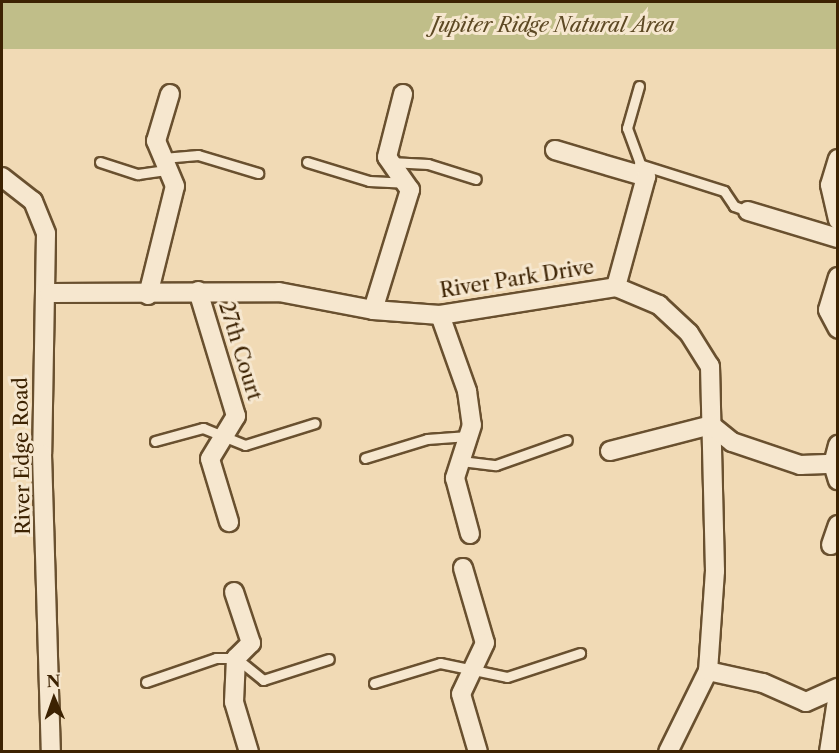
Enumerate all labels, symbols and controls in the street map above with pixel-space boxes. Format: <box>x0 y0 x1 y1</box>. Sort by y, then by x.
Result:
park label: Jupiter Ridge Natural Area <box>431 13 675 37</box>
street label: River Park Drive <box>438 255 596 303</box>
street label: 27th Court <box>214 299 266 403</box>
street label: River Edge Road <box>9 377 35 535</box>
north arrow <box>24 669 84 729</box>
text: N <box>46 671 61 691</box>

